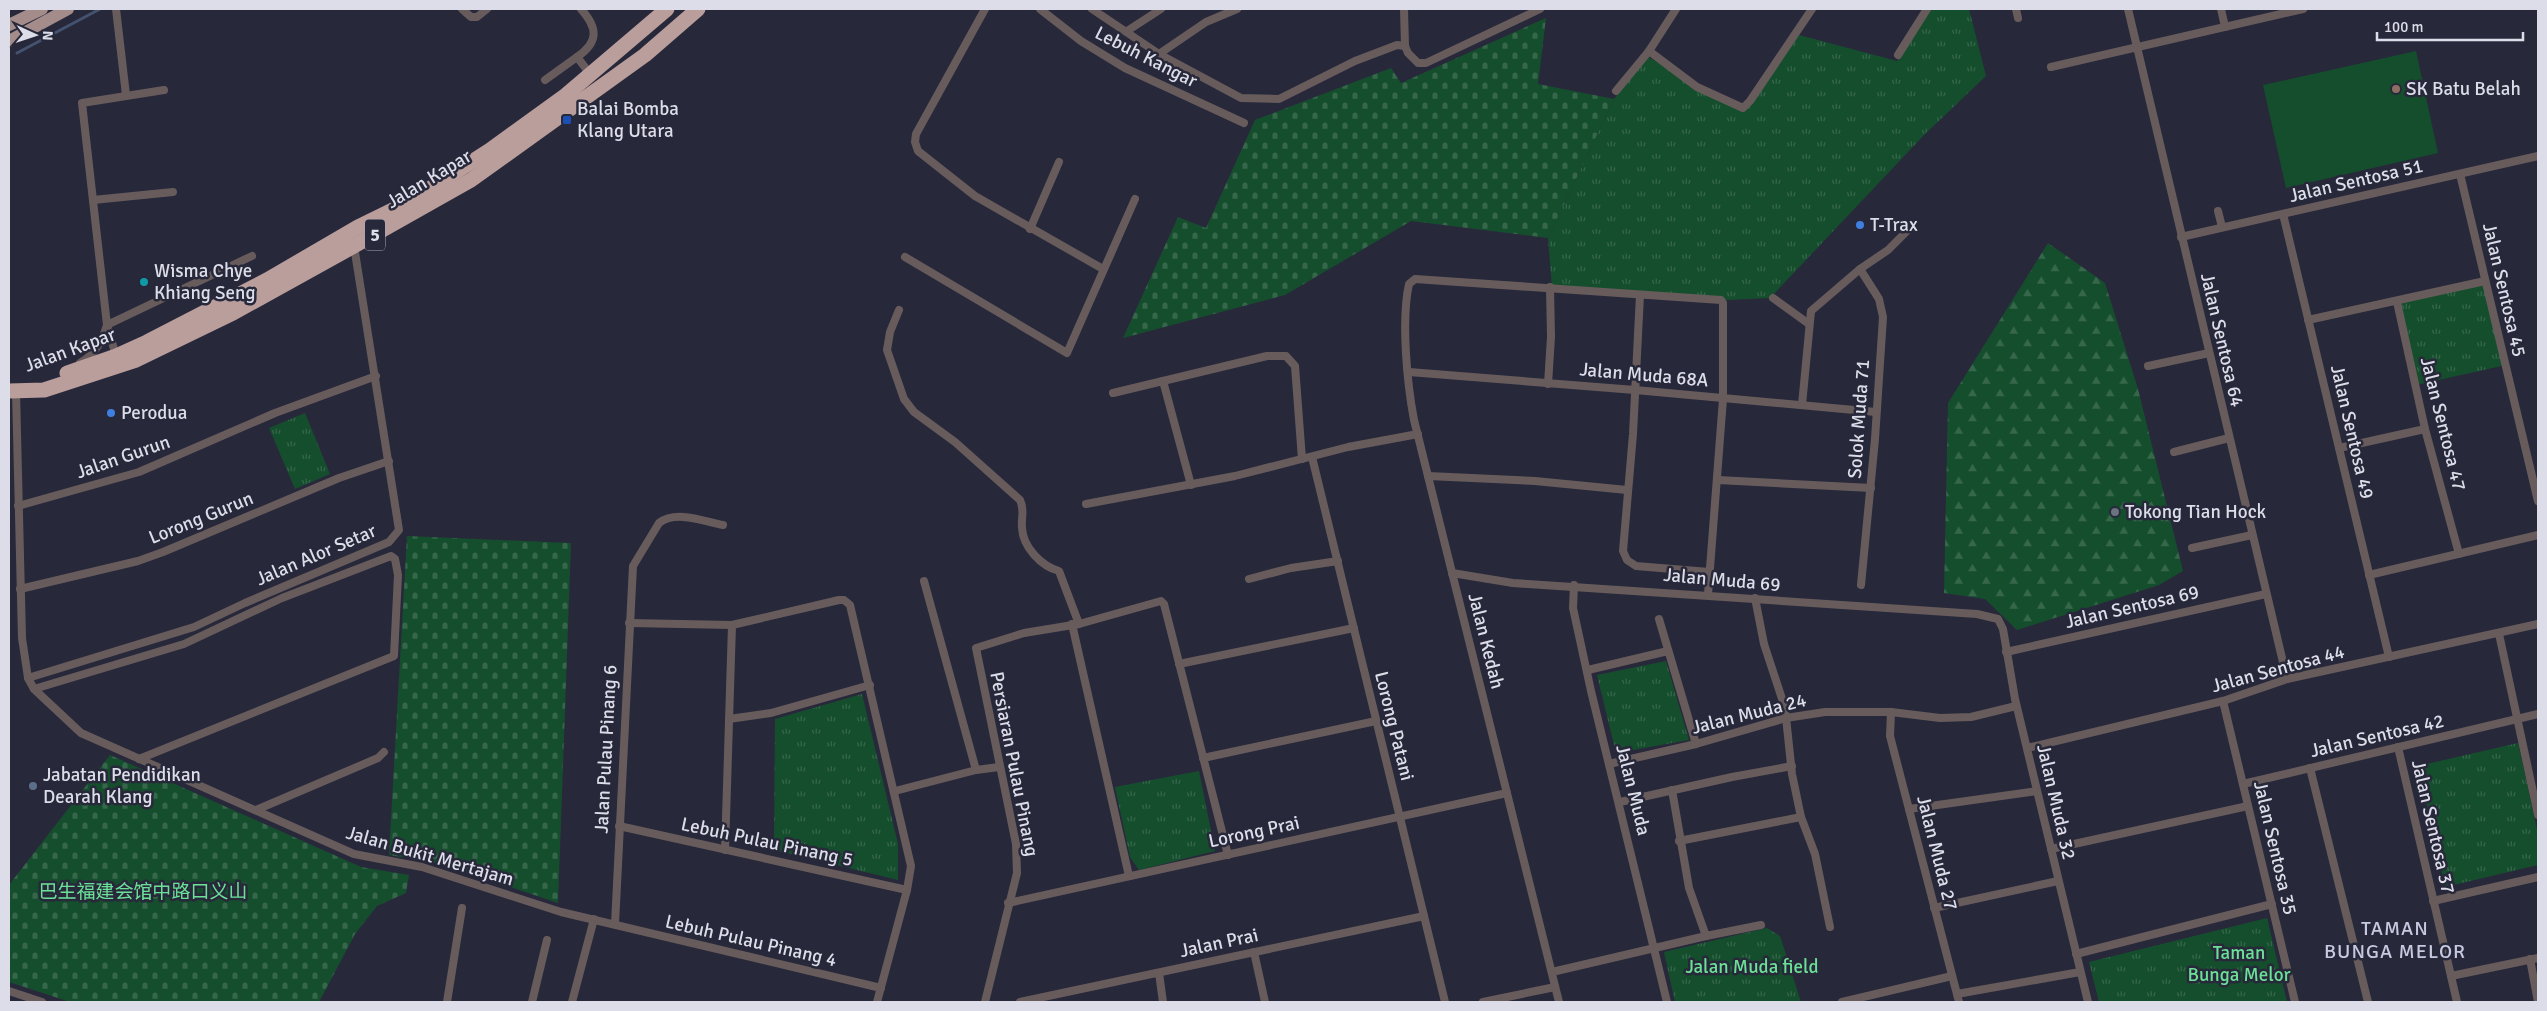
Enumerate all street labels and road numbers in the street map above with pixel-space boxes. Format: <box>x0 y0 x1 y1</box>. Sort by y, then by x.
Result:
street label: Lebuh Kangar <box>1091 21 1201 93</box>
street label: Jalan Kapar <box>382 144 476 214</box>
street label: Jalan Sentosa 51 <box>2287 154 2425 208</box>
road number: 5 <box>365 220 385 250</box>
street label: Jalan Sentosa 45 <box>2477 221 2531 359</box>
street label: Jalan Sentosa 64 <box>2195 271 2249 409</box>
street label: Jalan Kapar <box>21 322 119 378</box>
street label: Jalan Sentosa 47 <box>2415 355 2471 493</box>
street label: Jalan Muda 68A <box>1579 357 1710 393</box>
street label: Solok Muda 71 <box>1843 359 1875 479</box>
street label: Jalan Sentosa 49 <box>2325 363 2379 501</box>
street label: Jalan Gurun <box>73 430 173 484</box>
street label: Lorong Gurun <box>145 486 257 550</box>
street label: Jalan Alor Setar <box>252 519 380 591</box>
street label: Jalan Muda 69 <box>1662 563 1782 597</box>
street label: Jalan Sentosa 69 <box>2063 580 2201 634</box>
street label: Jalan Kedah <box>1463 591 1509 691</box>
street label: Jalan Sentosa 44 <box>2209 640 2347 698</box>
street label: Jalan Pulau Pinang 6 <box>590 664 622 834</box>
street label: Persiaran Pulau Pinang <box>984 669 1044 859</box>
street label: Lorong Patani <box>1369 669 1419 783</box>
street label: Jalan Muda 24 <box>1689 688 1809 740</box>
street label: Jalan Sentosa 42 <box>2308 709 2446 763</box>
street label: Jalan Muda <box>1610 742 1656 838</box>
street label: Jalan Muda 32 <box>2031 742 2081 862</box>
street label: Jalan Sentosa 37 <box>2406 758 2460 896</box>
street label: Jalan Sentosa 35 <box>2248 779 2302 917</box>
street label: Jalan Muda 27 <box>1911 793 1963 913</box>
street label: Lorong Prai <box>1206 811 1302 853</box>
street label: Lebuh Pulau Pinang 5 <box>679 812 855 872</box>
street label: Jalan Bukit Mertajam <box>343 821 517 891</box>
street label: Lebuh Pulau Pinang 4 <box>663 910 839 972</box>
street label: Jalan Prai <box>1178 923 1260 963</box>

